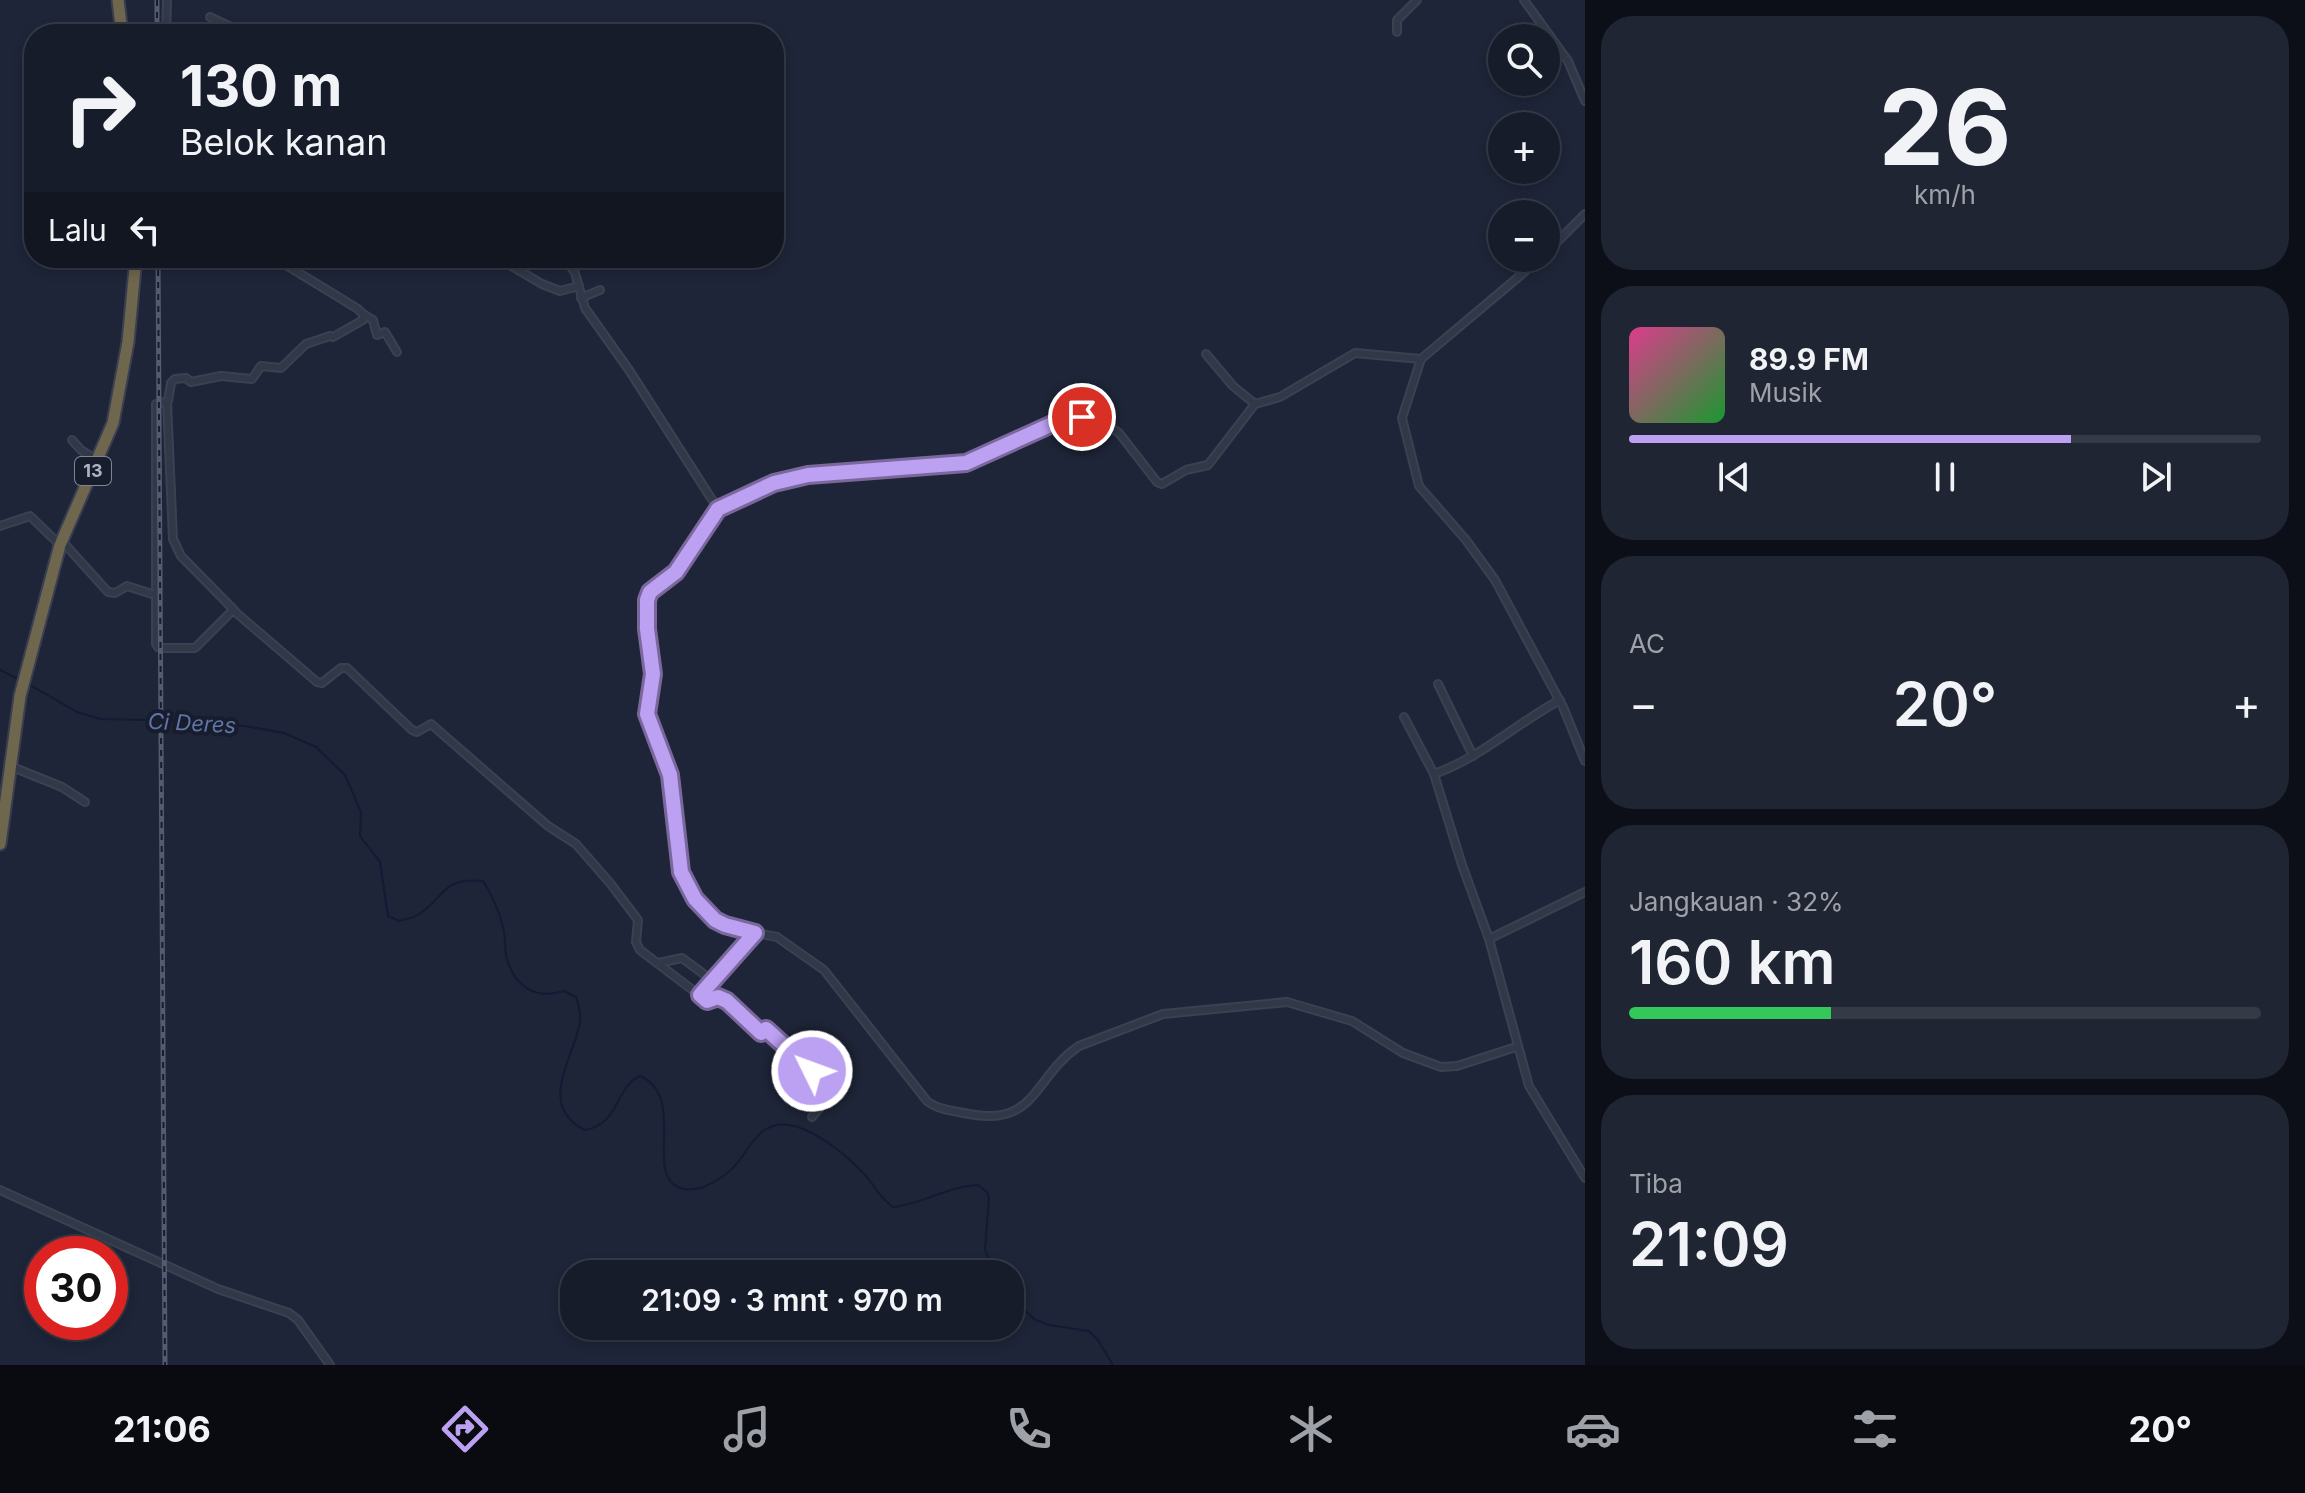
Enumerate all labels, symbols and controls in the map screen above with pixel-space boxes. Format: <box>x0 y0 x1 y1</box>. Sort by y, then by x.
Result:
map controls <box>1488 24 1560 272</box>
button: search <box>1488 24 1560 96</box>
text: 130 m <box>180 52 342 120</box>
icon: right <box>48 56 152 160</box>
text: 26 <box>1878 64 2012 190</box>
button: + <box>1488 112 1560 184</box>
text: Belok kanan <box>180 120 387 164</box>
text: km/h <box>1914 179 1976 210</box>
button: − <box>1488 200 1560 272</box>
icon: left <box>123 208 167 252</box>
text: Lalu <box>48 212 107 248</box>
text: 89.9 FM <box>1749 341 1869 377</box>
text: Musik <box>1749 377 1822 408</box>
pin <box>1048 383 1116 451</box>
icon: arrive <box>1060 395 1104 439</box>
icon: previous <box>1712 455 1756 499</box>
icon: pause <box>1923 455 1967 499</box>
icon: next <box>2134 455 2178 499</box>
road number: 13 <box>75 457 111 485</box>
text: AC <box>1629 628 1665 659</box>
text: 20° <box>1893 668 1997 740</box>
text: − <box>1629 677 1658 731</box>
text: + <box>2232 677 2261 731</box>
water label: Ci Deres <box>147 708 237 738</box>
text: Jangkauan · 32% <box>1629 886 1844 917</box>
text: 160 km <box>1629 926 1836 998</box>
position arrow <box>770 1029 854 1113</box>
text: Tiba <box>1629 1168 1683 1199</box>
text: 21:09 <box>1629 1208 1789 1280</box>
speed limit sign: 30 <box>24 1236 128 1340</box>
text: 21:09 · 3 mnt · 970 m <box>641 1282 943 1318</box>
icon: directions <box>437 1401 493 1457</box>
icon: music <box>719 1401 775 1457</box>
icon: phone <box>1001 1401 1057 1457</box>
icon: climate <box>1283 1401 1339 1457</box>
icon: car <box>1565 1401 1621 1457</box>
icon: filters <box>1847 1401 1903 1457</box>
text: 21:06 <box>113 1407 211 1451</box>
text: 20° <box>2129 1407 2192 1451</box>

